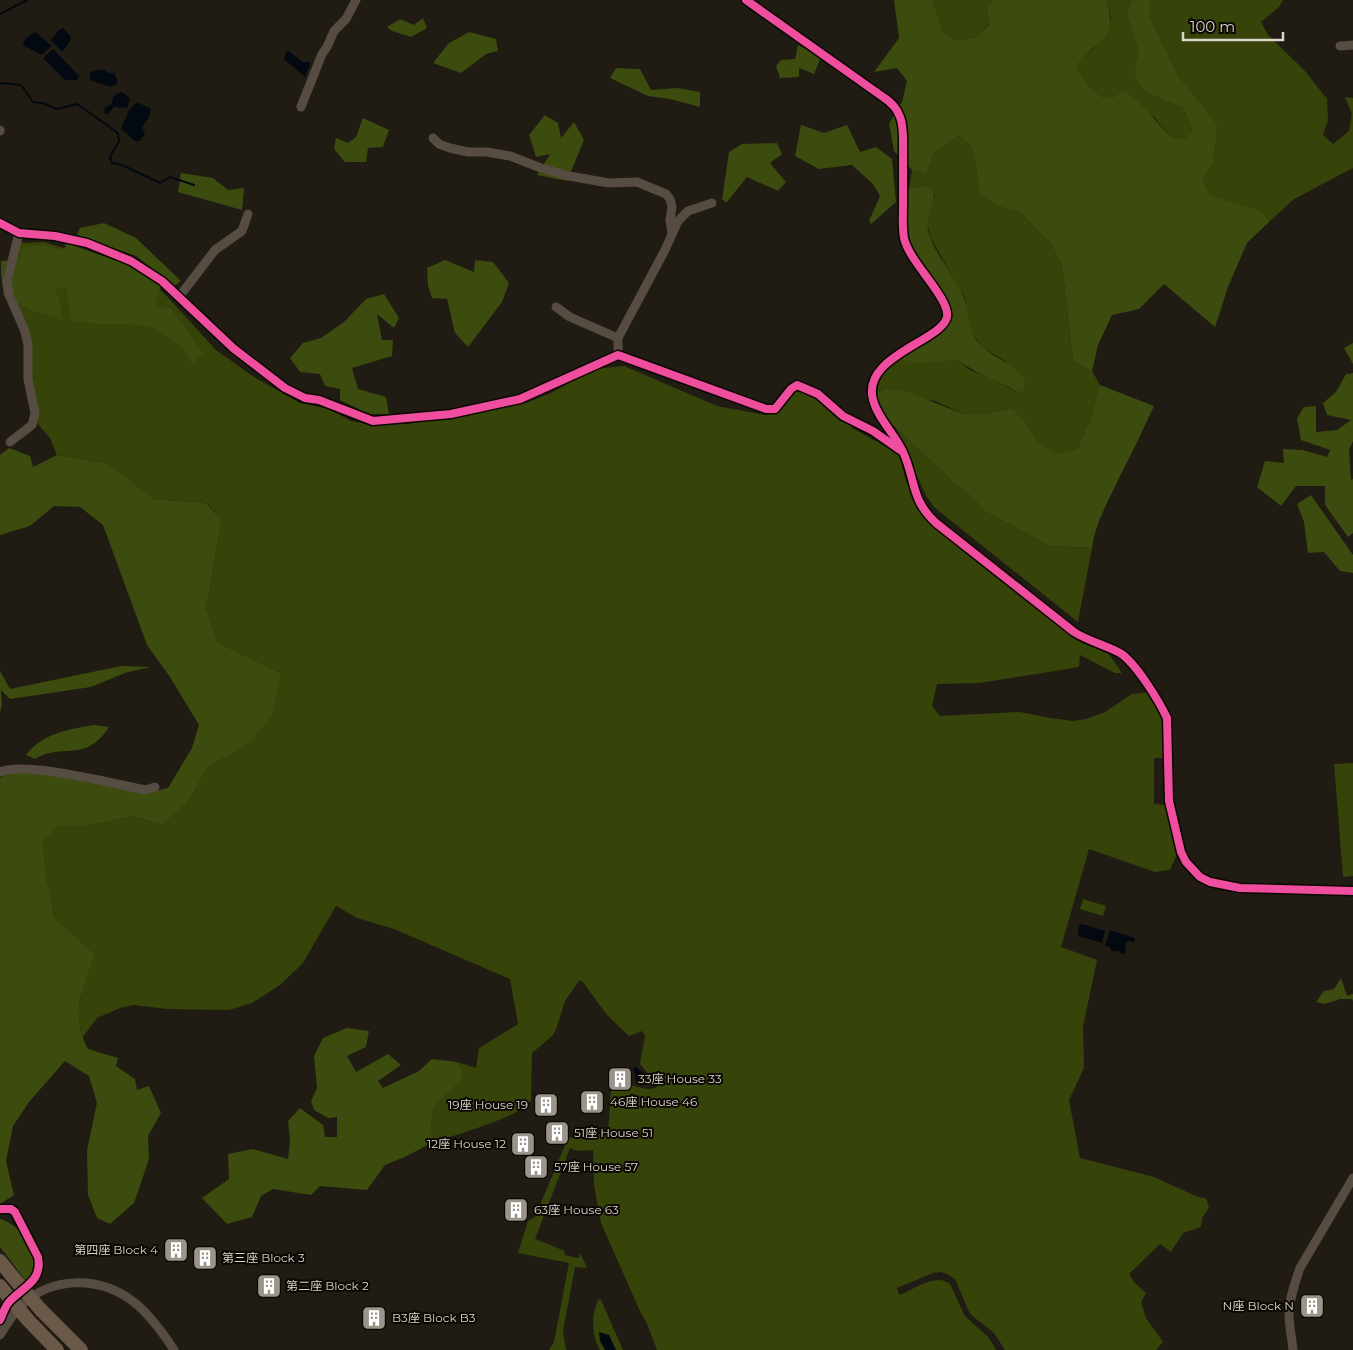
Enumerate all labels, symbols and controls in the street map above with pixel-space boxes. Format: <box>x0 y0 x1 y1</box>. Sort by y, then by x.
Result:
scale bar <box>1183 10 1283 42</box>
text: 100 m <box>1190 17 1235 36</box>
building icon: 33座 House 33 <box>607 1066 633 1092</box>
place label: 33座 House 33 <box>638 1071 722 1086</box>
building icon: 46座 House 46 <box>579 1089 605 1115</box>
building icon: 19座 House 19 <box>533 1092 559 1118</box>
place label: 46座 House 46 <box>610 1094 697 1109</box>
place label: 19座 House 19 <box>448 1097 528 1112</box>
building icon: 51座 House 51 <box>544 1120 570 1146</box>
place label: 51座 House 51 <box>574 1125 653 1140</box>
building icon: 12座 House 12 <box>510 1131 536 1157</box>
place label: 12座 House 12 <box>427 1136 506 1151</box>
building icon: 57座 House 57 <box>523 1154 549 1180</box>
place label: 57座 House 57 <box>554 1159 638 1174</box>
building icon: 63座 House 63 <box>503 1197 529 1223</box>
place label: 63座 House 63 <box>534 1202 619 1217</box>
building icon: 第四座 Block 4 <box>163 1237 189 1263</box>
place label: 第四座 Block 4 <box>74 1242 158 1257</box>
building icon: 第三座 Block 3 <box>192 1245 218 1271</box>
place label: 第三座 Block 3 <box>222 1250 305 1265</box>
building icon: 第二座 Block 2 <box>256 1273 282 1299</box>
place label: 第二座 Block 2 <box>286 1278 369 1293</box>
building icon: N座 Block N <box>1299 1293 1325 1319</box>
place label: N座 Block N <box>1223 1298 1294 1313</box>
building icon: B3座 Block B3 <box>361 1305 387 1331</box>
place label: B3座 Block B3 <box>392 1310 476 1325</box>

